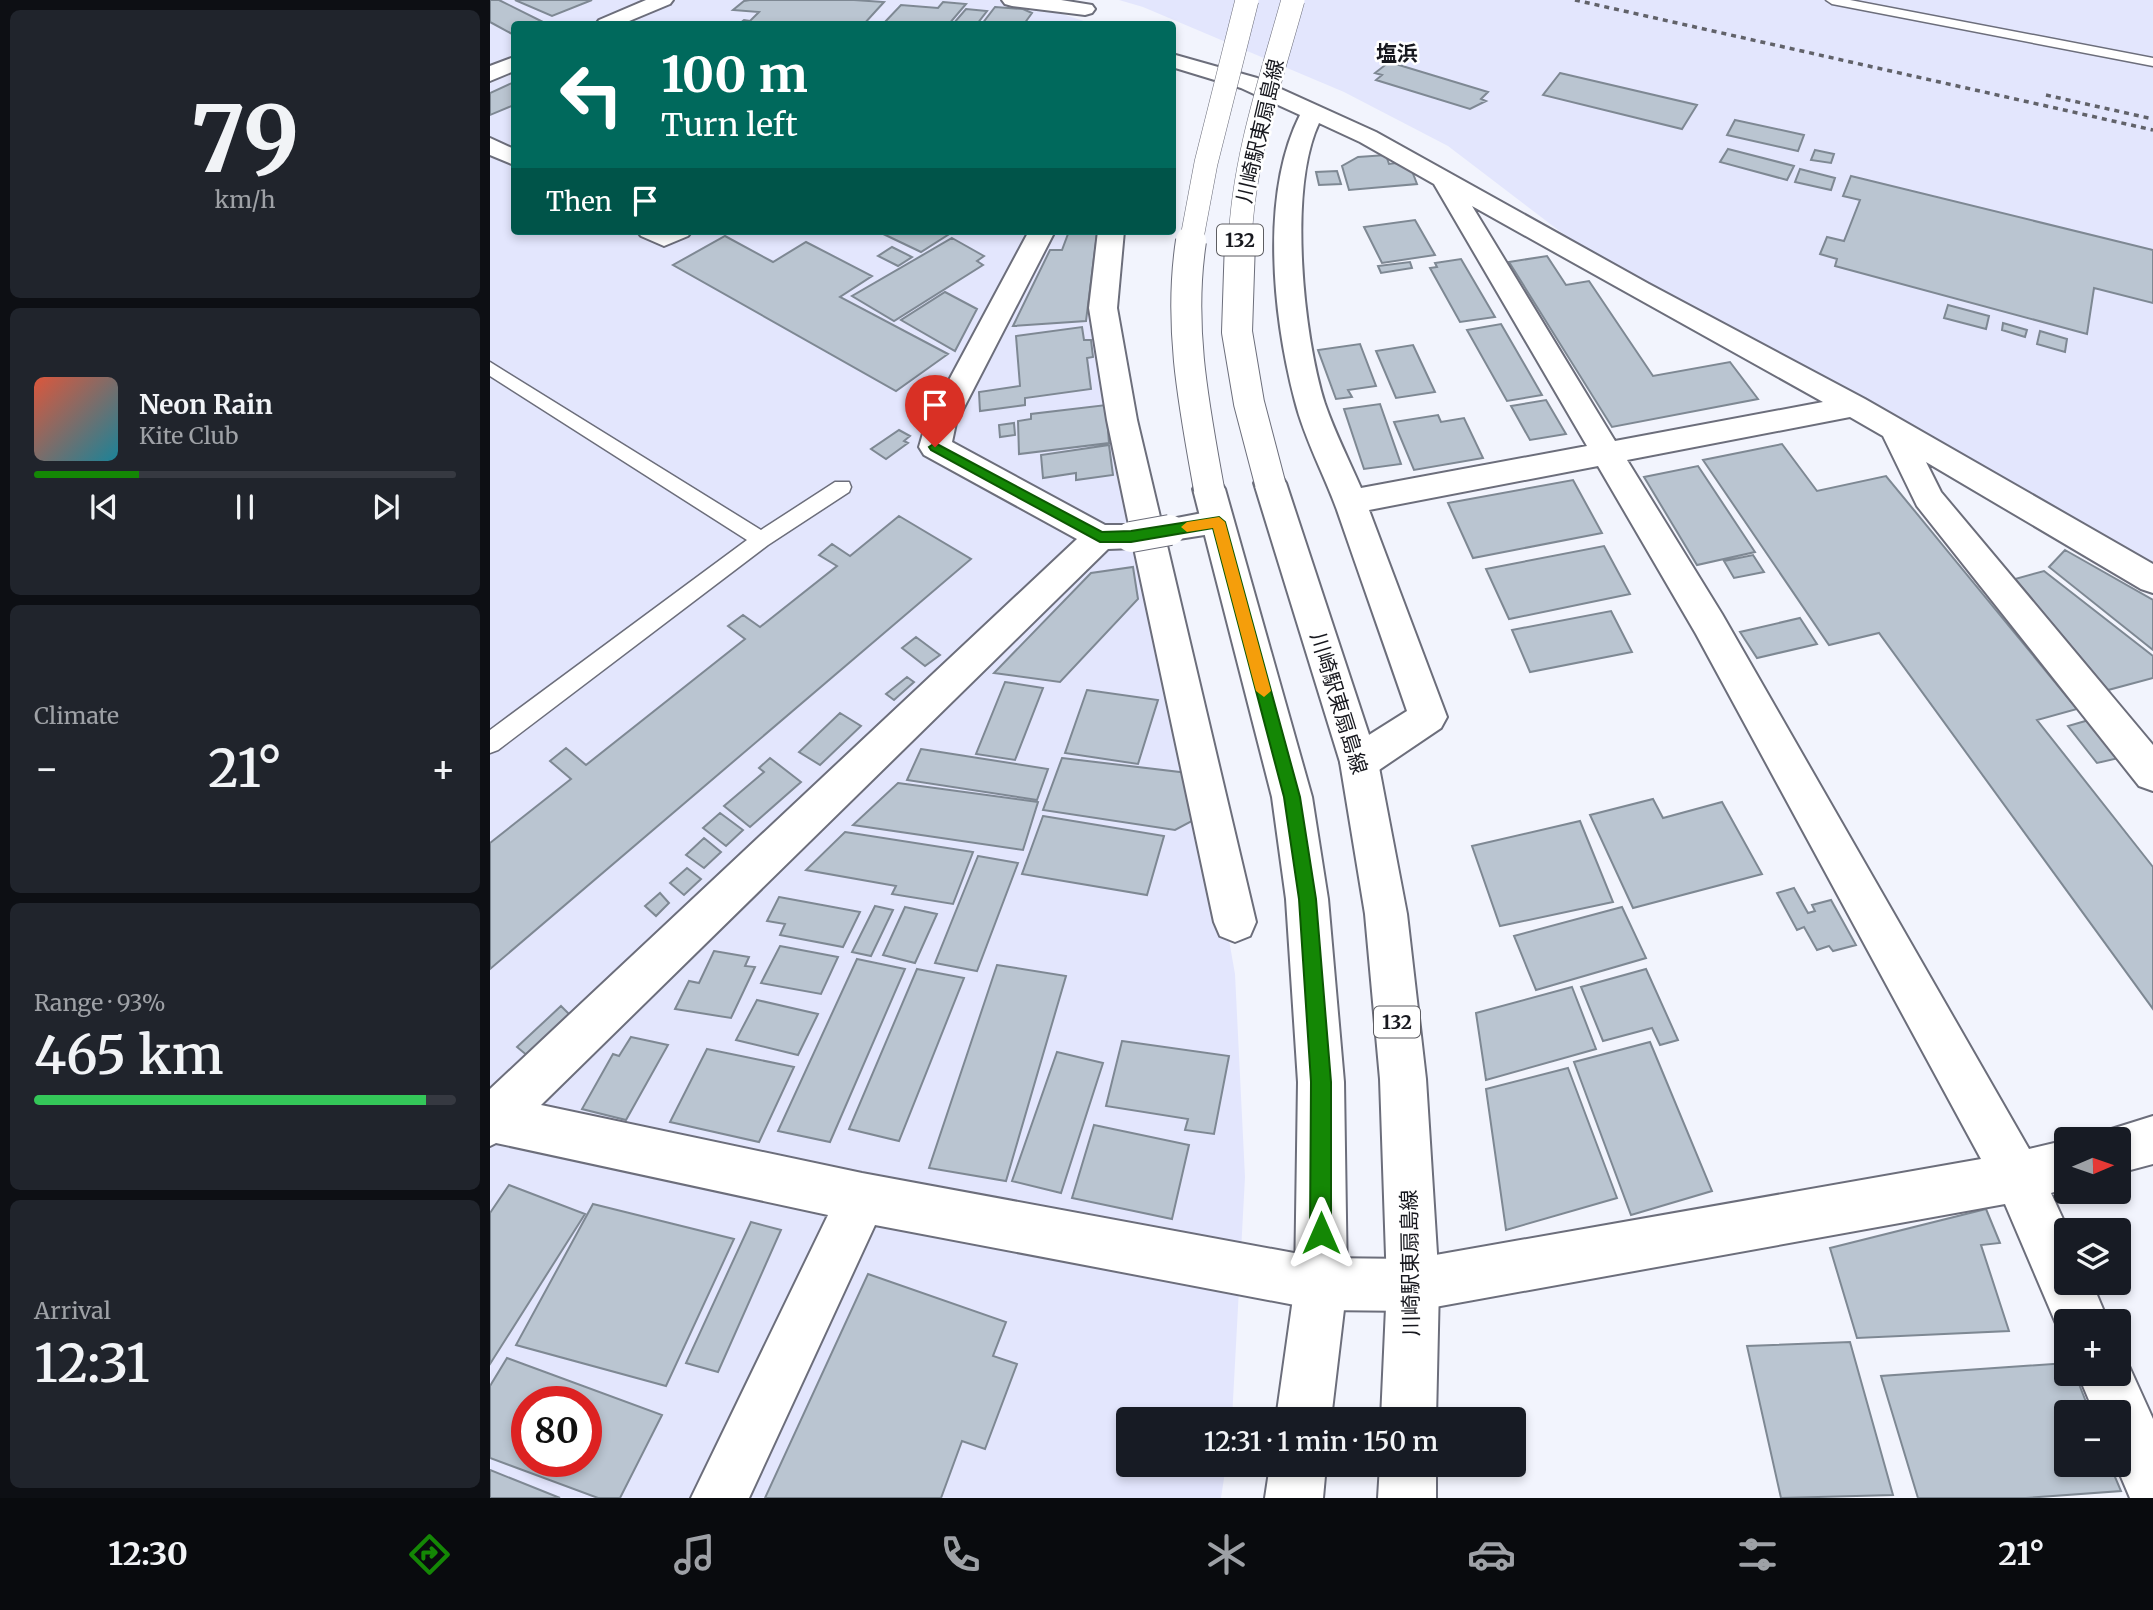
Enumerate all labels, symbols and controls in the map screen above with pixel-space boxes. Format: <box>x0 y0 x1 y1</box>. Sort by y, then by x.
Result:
district label: 塩浜 <box>1376 40 1418 67</box>
text: 100 m <box>661 44 808 105</box>
icon: left <box>546 49 637 140</box>
street label: 川崎駅東扇島線 <box>1230 56 1290 206</box>
text: 79 <box>190 82 300 197</box>
text: Turn left <box>661 105 798 145</box>
icon: arrive <box>626 182 664 220</box>
text: km/h <box>215 185 275 214</box>
text: Then <box>546 185 612 218</box>
road number: 132 <box>1217 224 1263 256</box>
pin <box>905 375 965 447</box>
icon: arrive <box>916 386 954 424</box>
text: Neon Rain <box>139 388 273 421</box>
text: Kite Club <box>139 421 238 450</box>
icon: previous <box>85 488 123 526</box>
icon: pause <box>226 488 264 526</box>
icon: next <box>367 488 405 526</box>
street label: 川崎駅東扇島線 <box>1305 629 1373 777</box>
text: Climate <box>34 701 119 730</box>
text: 21° <box>208 736 282 801</box>
text: − <box>34 745 59 792</box>
text: + <box>431 745 456 792</box>
text: Range · 93% <box>34 988 166 1017</box>
road number: 132 <box>1374 1006 1420 1038</box>
text: 465 km <box>34 1023 224 1088</box>
north arrow <box>2054 1127 2132 1204</box>
map controls <box>2054 1127 2131 1477</box>
street label: 川崎駅東扇島線 <box>1395 1189 1425 1337</box>
position arrow <box>1284 1196 1358 1270</box>
button: layers <box>2054 1218 2131 1295</box>
text: Arrival <box>34 1296 111 1325</box>
button: + <box>2054 1309 2131 1386</box>
text: 12:31 <box>34 1331 150 1396</box>
speed limit sign: 80 <box>511 1386 602 1477</box>
button: − <box>2054 1400 2131 1477</box>
text: 12:31 · 1 min · 150 m <box>1204 1425 1438 1458</box>
icon: directions <box>405 1530 454 1579</box>
icon: music <box>670 1530 719 1579</box>
icon: phone <box>936 1530 985 1579</box>
icon: climate <box>1202 1530 1251 1579</box>
icon: car <box>1467 1530 1516 1579</box>
icon: filters <box>1733 1530 1782 1579</box>
text: 12:30 <box>108 1534 188 1574</box>
text: 21° <box>1998 1534 2045 1574</box>

